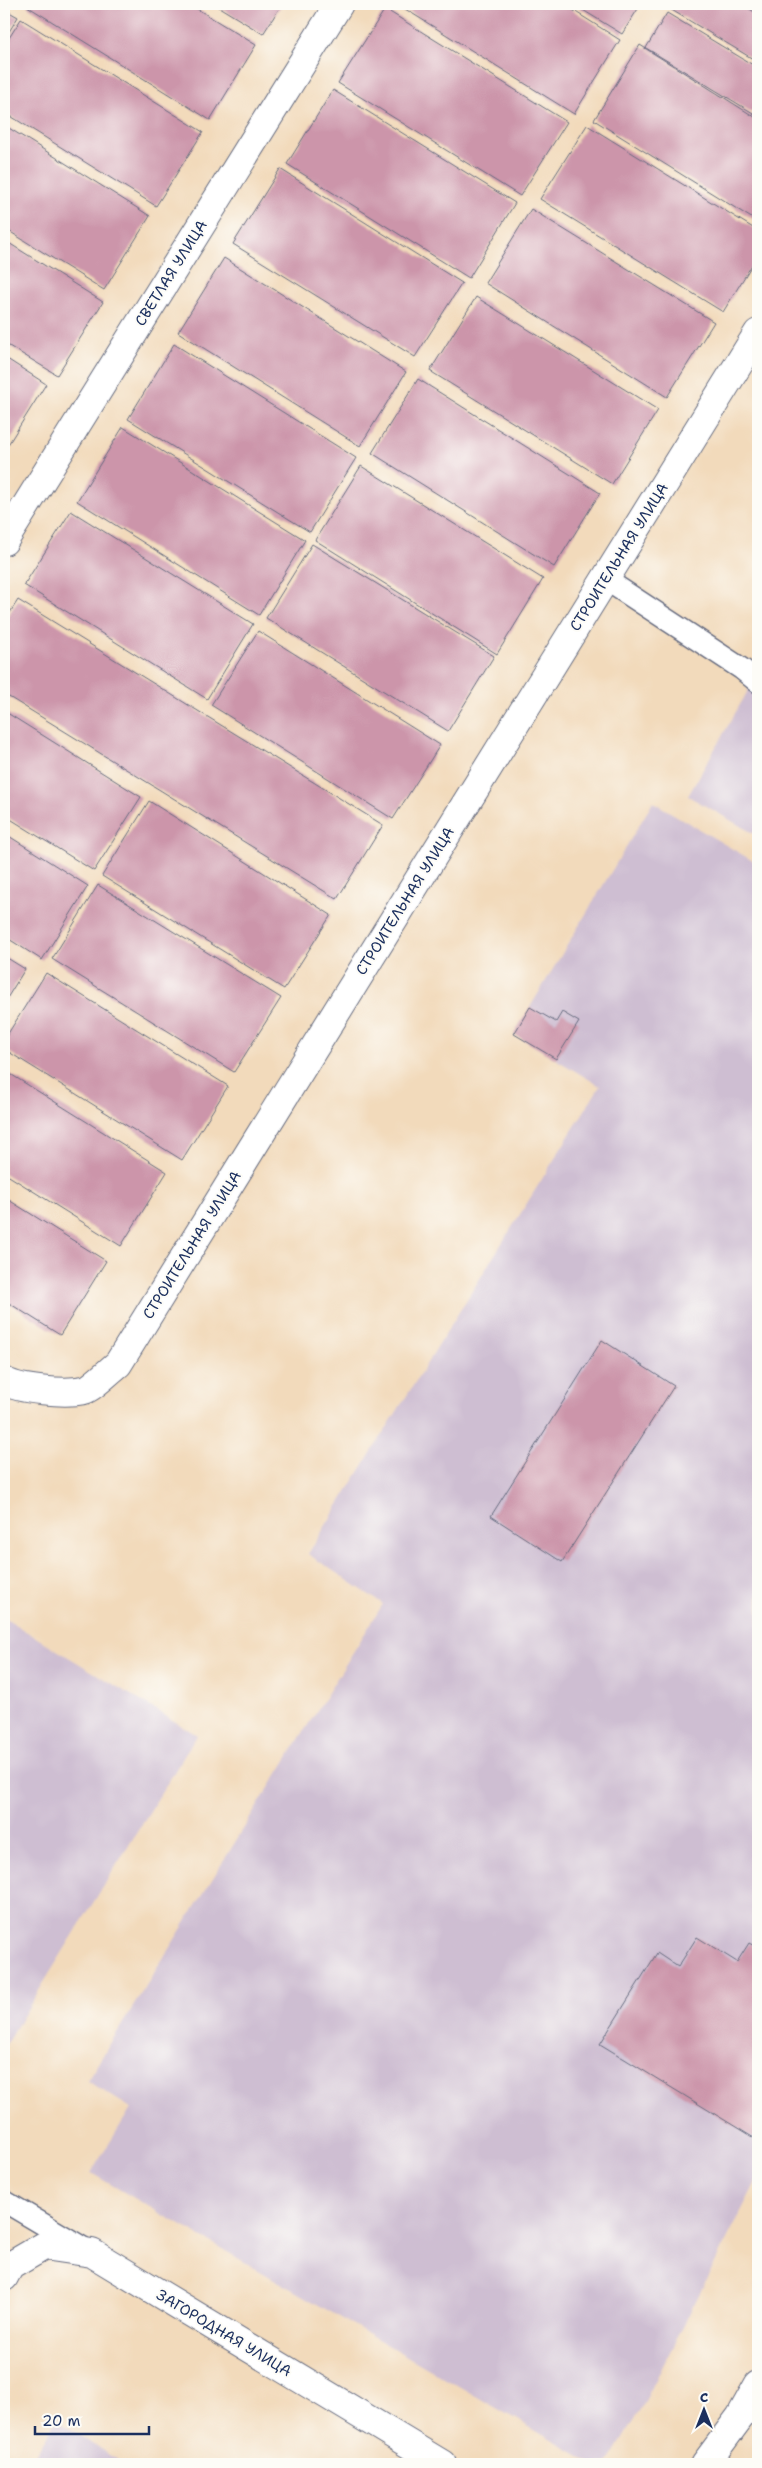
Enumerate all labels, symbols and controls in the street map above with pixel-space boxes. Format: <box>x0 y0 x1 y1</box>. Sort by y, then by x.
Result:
street label: СВЕТЛАЯ УЛИЦА <box>130 216 212 330</box>
street label: СТРОИТЕЛЬНАЯ УЛИЦА <box>565 479 673 635</box>
street label: СТРОИТЕЛЬНАЯ УЛИЦА <box>351 823 459 979</box>
street label: СТРОИТЕЛЬНАЯ УЛИЦА <box>138 1167 246 1323</box>
street label: ЗАГОРОДНАЯ УЛИЦА <box>153 2285 295 2381</box>
north arrow <box>680 2386 730 2436</box>
text: С <box>700 2388 708 2406</box>
scale bar <box>35 2403 149 2435</box>
text: 20 m <box>42 2411 81 2431</box>

